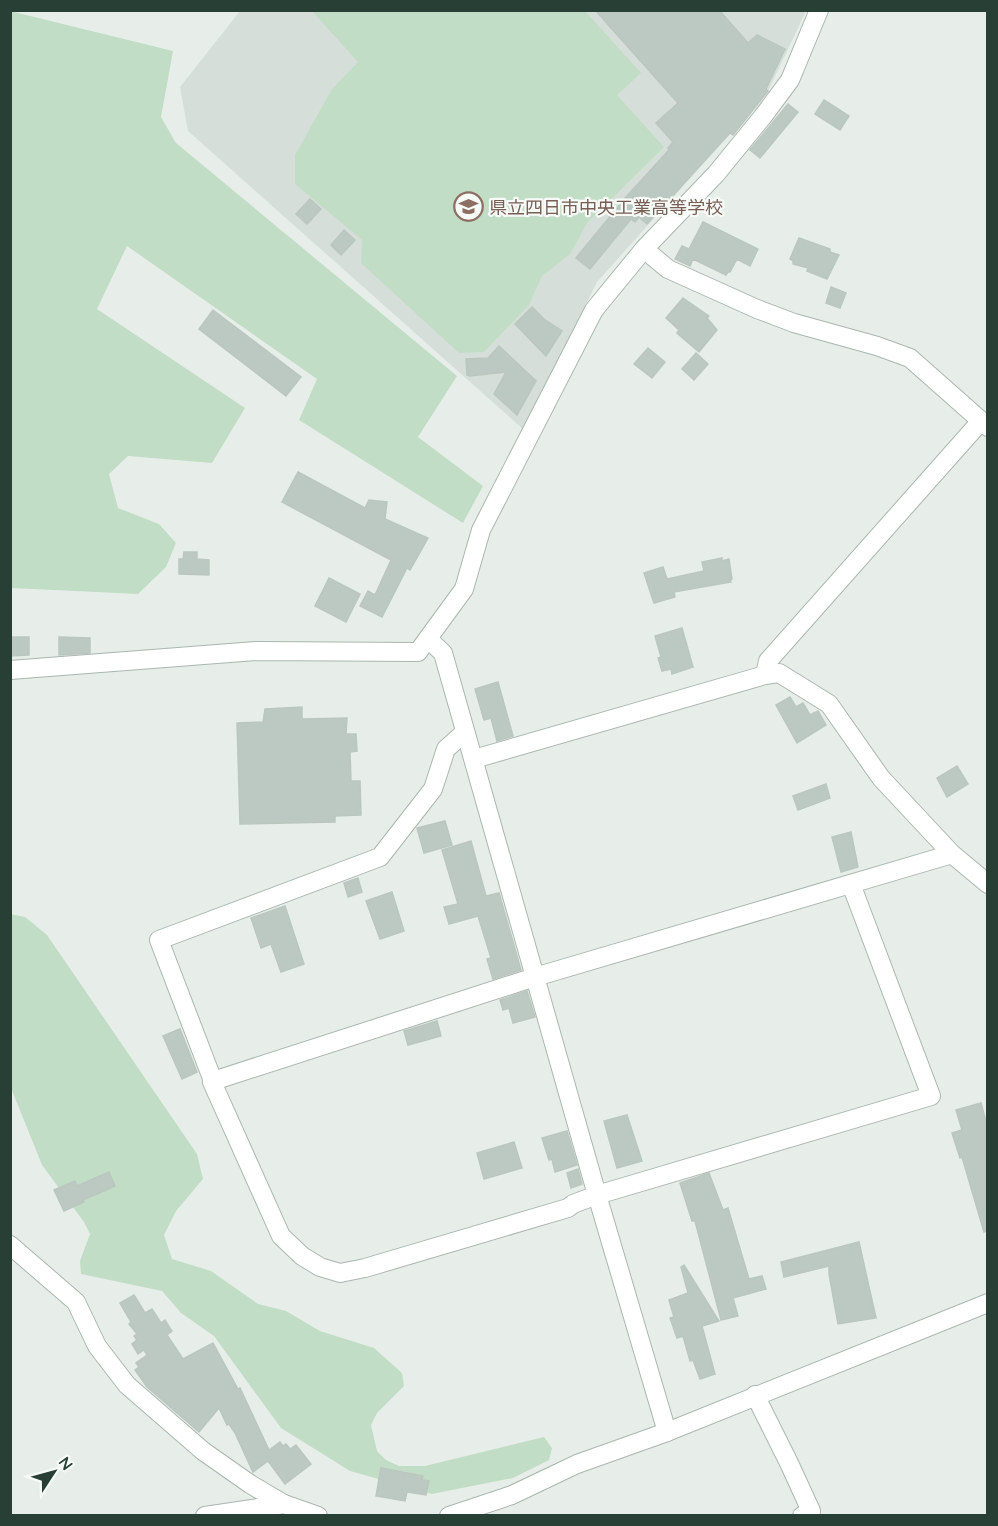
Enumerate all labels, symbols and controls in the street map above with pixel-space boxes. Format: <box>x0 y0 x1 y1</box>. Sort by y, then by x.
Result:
school or university icon: 県立四日市中央工業高等学校 <box>452 191 484 223</box>
place label: 県立四日市中央工業高等学校 <box>489 196 723 219</box>
north arrow <box>24 1442 84 1502</box>
text: N <box>55 1453 78 1474</box>

